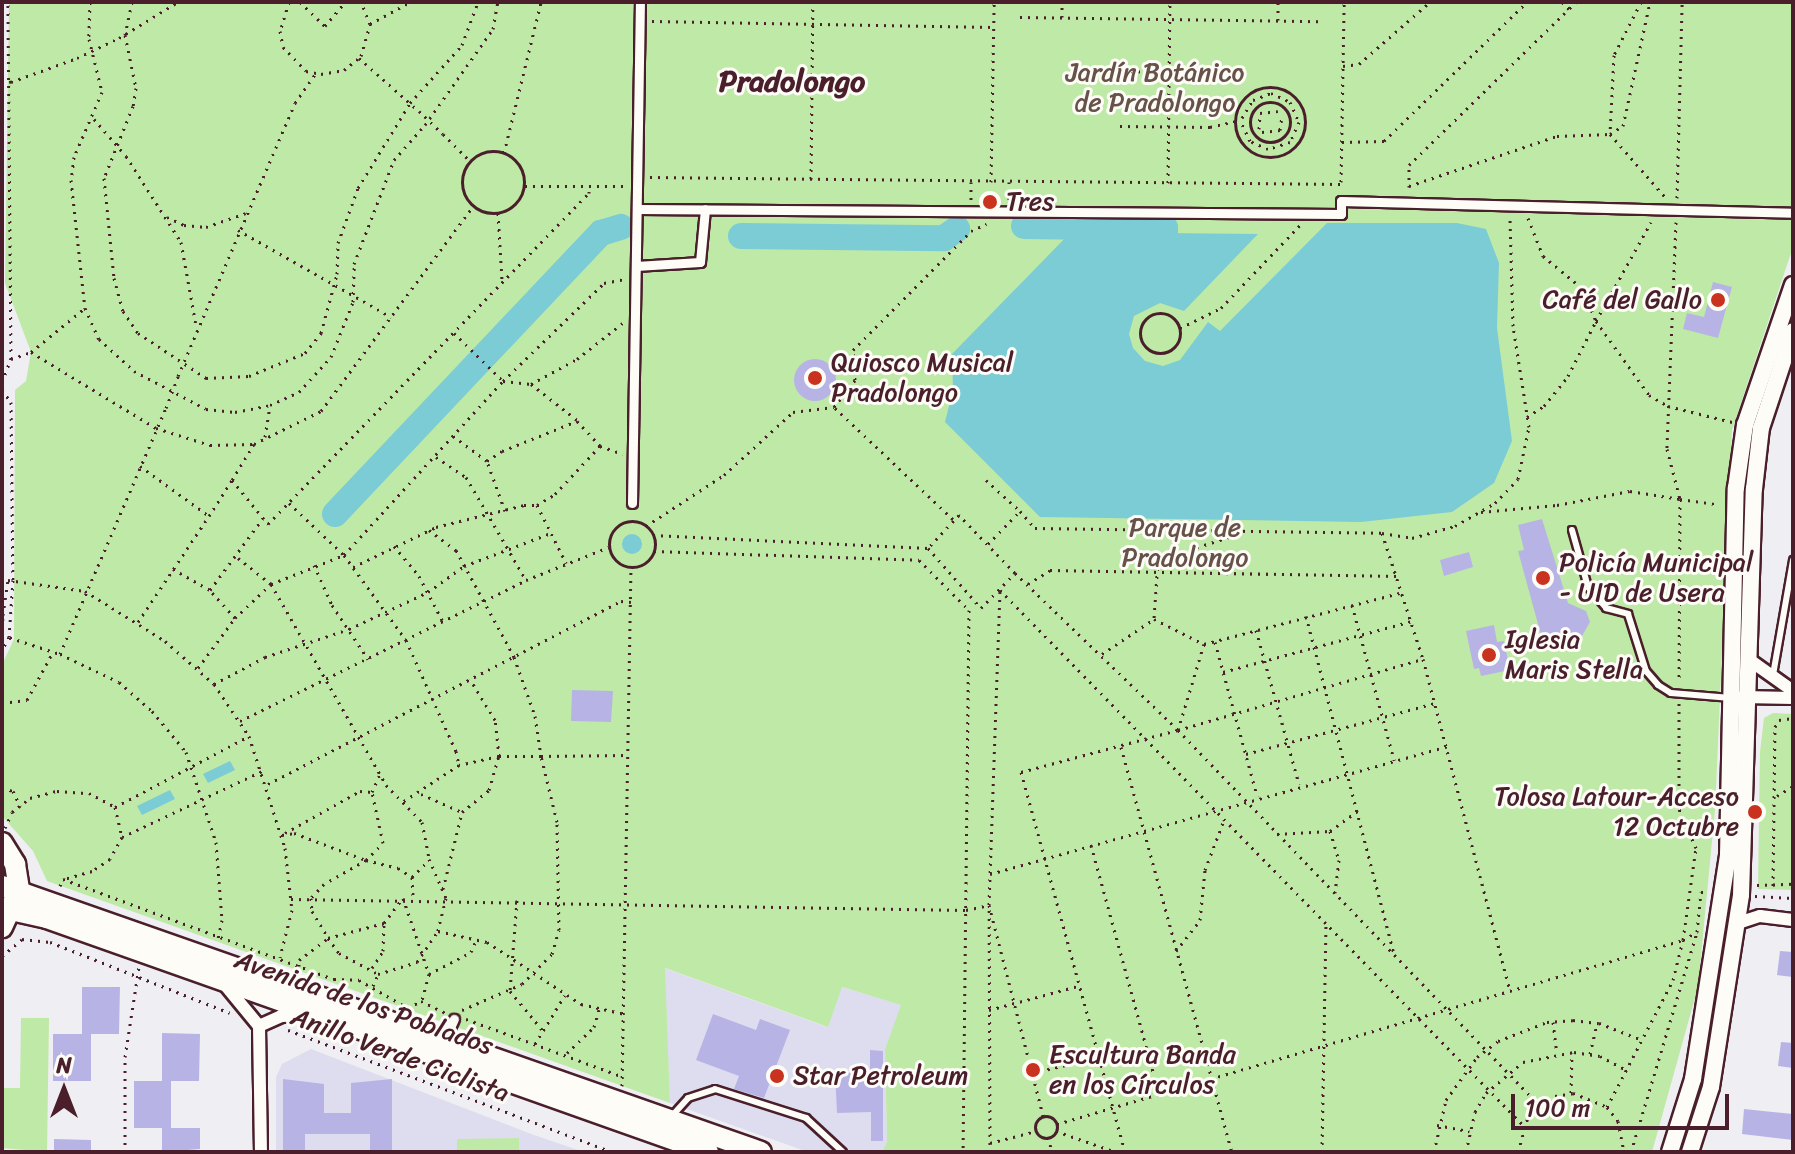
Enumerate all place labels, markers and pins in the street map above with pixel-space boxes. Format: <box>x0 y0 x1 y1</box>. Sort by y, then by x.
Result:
place label: Tres <box>1006 186 1054 218</box>
marker: Tres <box>981 193 999 211</box>
place label: Café del Gallo <box>1543 284 1702 316</box>
marker: Café del Gallo <box>1709 291 1727 309</box>
place label: Quiosco Musical Pradolongo <box>831 347 1014 408</box>
marker: Quiosco Musical Pradolongo <box>806 369 824 387</box>
place label: Policía Municipal - UID de Usera <box>1559 547 1753 608</box>
marker: Policía Municipal - UID de Usera <box>1534 569 1552 587</box>
place label: Iglesia Maris Stella <box>1505 624 1645 686</box>
marker: Iglesia Maris Stella <box>1480 646 1498 664</box>
place label: Tolosa Latour-Acceso 12 Octubre <box>1493 781 1739 842</box>
marker: Tolosa Latour-Acceso 12 Octubre <box>1746 803 1764 821</box>
place label: Escultura Banda en los Círculos <box>1049 1039 1236 1100</box>
place label: Star Petroleum <box>793 1060 969 1092</box>
marker: Escultura Banda en los Círculos <box>1024 1061 1042 1079</box>
marker: Star Petroleum <box>768 1067 786 1085</box>

